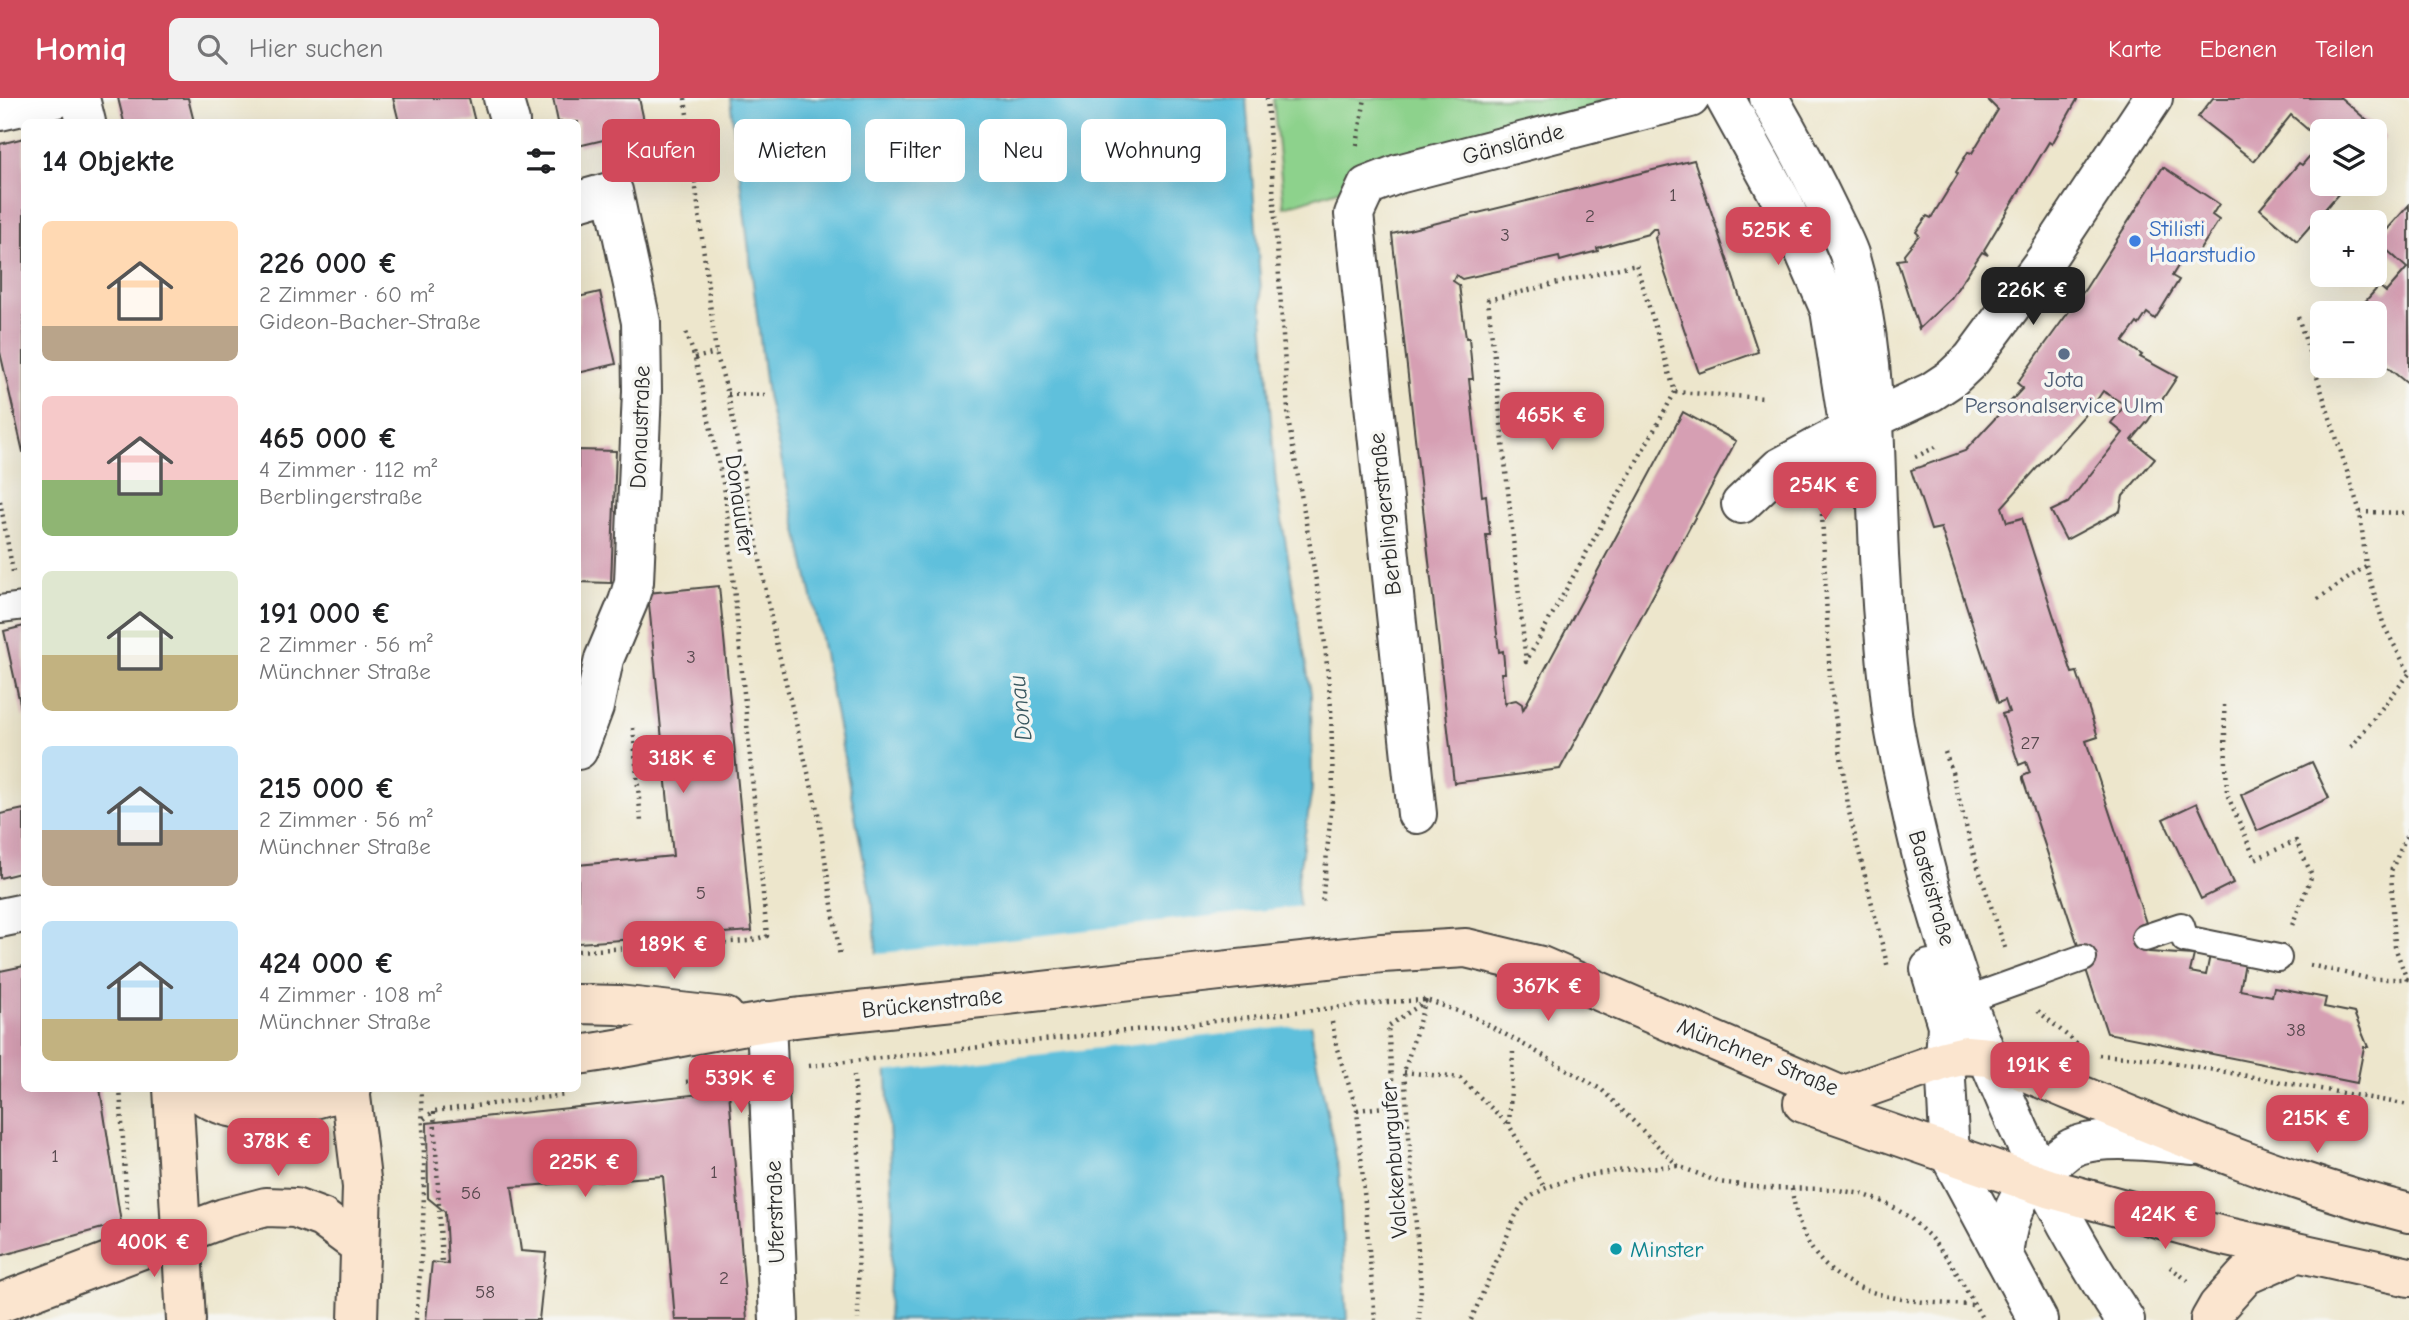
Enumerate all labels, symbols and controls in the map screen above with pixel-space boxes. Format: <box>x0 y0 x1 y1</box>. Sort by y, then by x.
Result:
search box <box>169 18 659 81</box>
text: Homiq <box>35 30 127 68</box>
icon: search <box>193 30 231 68</box>
text: Hier suchen <box>249 34 384 64</box>
text: Karte <box>2108 35 2161 63</box>
text: Ebenen <box>2199 35 2277 63</box>
text: Teilen <box>2315 35 2374 63</box>
street label: Gänslände <box>1459 118 1567 170</box>
chip: Kaufen <box>602 119 720 182</box>
chip: Mieten <box>734 119 851 182</box>
chip: Filter <box>865 119 965 182</box>
chip: Neu <box>979 119 1067 182</box>
chip: Wohnung <box>1081 119 1226 182</box>
map controls <box>2310 119 2387 378</box>
button: layers <box>2310 119 2387 196</box>
icon: filters <box>522 142 560 180</box>
text: 14 Objekte <box>42 144 174 179</box>
house number: 1 <box>1669 184 1677 206</box>
house number: 2 <box>1585 205 1595 227</box>
pin: 525K € <box>1721 208 1835 267</box>
button: + <box>2310 210 2387 287</box>
place label: Stilisti Haarstudio <box>2149 215 2256 268</box>
text: 525K € <box>1742 216 1814 243</box>
house number: 3 <box>1500 224 1510 246</box>
marker: Stilisti Haarstudio <box>2127 233 2143 249</box>
text: 226 000 € <box>259 246 398 281</box>
icon: home <box>98 249 182 333</box>
pin: 226K € <box>1976 268 2090 327</box>
text: 226K € <box>1997 276 2069 303</box>
text: 2 Zimmer · 60 m² <box>259 281 434 308</box>
button: − <box>2310 301 2387 378</box>
text: Gideon-Bacher-Straße <box>259 308 481 335</box>
marker: Jota Personalservice Ulm <box>2056 346 2072 362</box>
street label: Donaustraße <box>624 365 656 489</box>
place label: Jota Personalservice Ulm <box>1964 366 2164 419</box>
pin: 465K € <box>1495 392 1609 452</box>
text: 465K € <box>1516 401 1588 428</box>
text: 465 000 € <box>259 421 398 456</box>
icon: home <box>98 424 182 508</box>
street label: Berblingerstraße <box>1363 431 1407 597</box>
street label: Donauufer <box>720 453 761 558</box>
text: 4 Zimmer · 112 m² <box>259 456 437 483</box>
pin: 254K € <box>1768 462 1882 522</box>
text: 254K € <box>1789 471 1861 498</box>
text: Berblingerstraße <box>259 483 422 510</box>
text: 191 000 € <box>259 596 392 631</box>
icon: home <box>98 599 182 683</box>
text: 2 Zimmer · 56 m² <box>259 631 433 658</box>
house number: 3 <box>686 646 696 668</box>
text: Münchner Straße <box>259 658 431 685</box>
water label: Donau <box>1003 674 1037 742</box>
house number: 27 <box>2021 732 2039 754</box>
pin: 318K € <box>626 736 740 795</box>
text: 318K € <box>648 744 718 771</box>
text: 215 000 € <box>259 771 395 806</box>
icon: home <box>98 774 182 858</box>
text: 2 Zimmer · 56 m² <box>259 806 433 833</box>
street label: Basteistraße <box>1903 827 1961 949</box>
text: Münchner Straße <box>259 833 431 860</box>
house number: 5 <box>696 882 706 904</box>
pin: 189K € <box>617 922 731 981</box>
text: 189K € <box>639 930 709 957</box>
text: 424 000 € <box>259 946 395 981</box>
icon: home <box>98 949 182 1033</box>
pin: 367K € <box>1491 964 1605 1023</box>
text: 367K € <box>1513 972 1583 999</box>
text: 4 Zimmer · 108 m² <box>259 981 442 1008</box>
street label: Brückenstraße <box>860 982 1004 1024</box>
text: Münchner Straße <box>259 1008 431 1035</box>
street label: Münchner Straße <box>1673 1012 1843 1102</box>
house number: 38 <box>2286 1019 2306 1041</box>
pin: 191K € <box>1983 1042 2097 1102</box>
text: 191K € <box>2006 1051 2074 1078</box>
pin: 539K € <box>684 1056 798 1115</box>
text: 539K € <box>705 1064 777 1091</box>
street label: Valckenburgufer <box>1375 1080 1413 1239</box>
pin: 215K € <box>2260 1096 2374 1155</box>
text: 215K € <box>2282 1104 2352 1131</box>
pin: 378K € <box>221 1118 335 1178</box>
text: 378K € <box>243 1127 313 1154</box>
pin: 225K € <box>528 1140 642 1199</box>
house number: 1 <box>51 1145 59 1167</box>
text: 225K € <box>549 1148 621 1175</box>
street label: Uferstraße <box>760 1160 790 1264</box>
house number: 1 <box>710 1161 718 1183</box>
house number: 56 <box>461 1182 481 1204</box>
pin: 424K € <box>2108 1192 2222 1251</box>
text: 424K € <box>2130 1200 2200 1227</box>
pin: 400K € <box>97 1220 211 1279</box>
text: 400K € <box>117 1228 191 1255</box>
place label: Minster <box>1630 1236 1704 1263</box>
marker: Minster <box>1608 1241 1624 1257</box>
house number: 2 <box>719 1267 729 1289</box>
house number: 58 <box>475 1281 495 1303</box>

